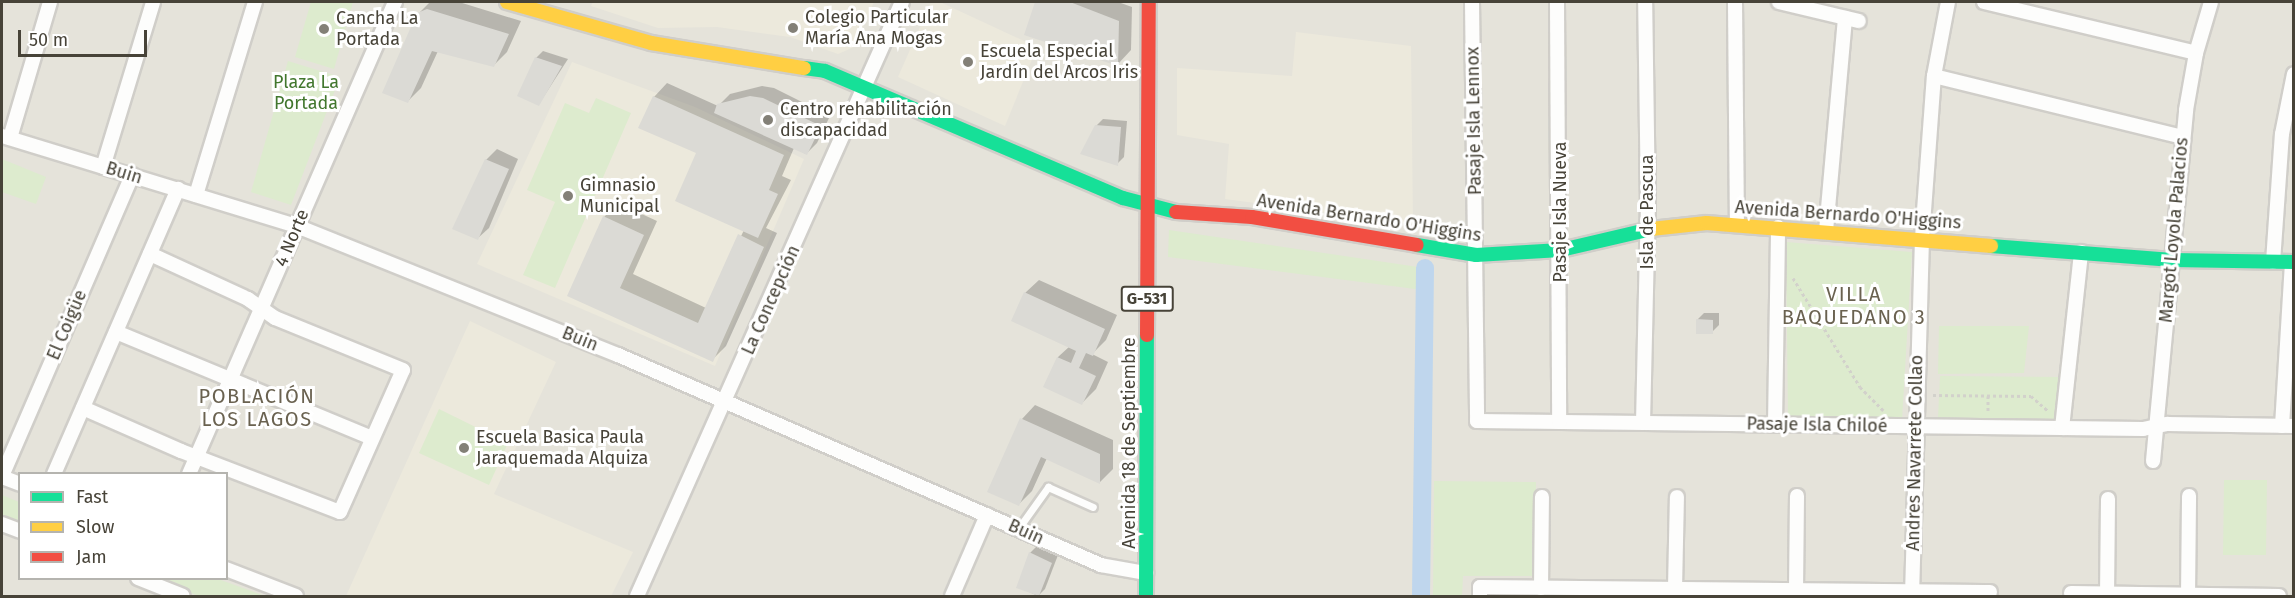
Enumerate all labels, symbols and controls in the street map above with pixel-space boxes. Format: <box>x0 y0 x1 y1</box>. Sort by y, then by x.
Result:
place label: Colegio Particular María Ana Mogas <box>805 7 949 50</box>
place label: Cancha La Portada <box>336 8 419 50</box>
scale bar <box>21 18 150 56</box>
marker: Colegio Particular María Ana Mogas <box>786 21 800 35</box>
marker: Cancha La Portada <box>317 22 331 36</box>
text: 50 m <box>29 29 68 51</box>
place label: Escuela Especial Jardín del Arcos Iris <box>980 41 1138 84</box>
street label: Pasaje Isla Lennox <box>1462 47 1486 195</box>
marker: Escuela Especial Jardín del Arcos Iris <box>961 55 975 69</box>
park label: Plaza La Portada <box>273 72 339 115</box>
place label: Centro rehabilitación discapacidad <box>780 99 952 142</box>
marker: Centro rehabilitación discapacidad <box>761 113 775 127</box>
street label: Margot Loyola Palacios <box>2155 136 2193 324</box>
street label: Pasaje Isla Nueva <box>1549 142 1571 282</box>
street label: Isla de Pascua <box>1636 155 1658 269</box>
street label: Buin <box>103 157 145 189</box>
place label: Gimnasio Municipal <box>580 175 659 218</box>
marker: Gimnasio Municipal <box>561 189 575 203</box>
street label: Avenida Bernardo O'Higgins <box>1255 190 1483 246</box>
street label: Avenida Bernardo O'Higgins <box>1734 196 1962 234</box>
street label: 4 Norte <box>270 206 314 270</box>
street label: La Concepción <box>737 242 805 358</box>
district label: VILLA BAQUEDANO 3 <box>1782 282 1926 329</box>
road number: G-531 <box>1120 286 1174 312</box>
street label: El Coigüe <box>43 287 91 363</box>
street label: Buin <box>559 322 601 356</box>
street label: Avenida 18 de Septiembre <box>1118 337 1140 549</box>
street label: Andres Navarrete Collao <box>1902 355 1928 551</box>
district label: POBLACIÓN LOS LAGOS <box>199 384 315 431</box>
street label: Pasaje Isla Chiloé <box>1746 413 1888 437</box>
place label: Escuela Basica Paula Jaraquemada Alquiza <box>476 427 648 470</box>
marker: Escuela Basica Paula Jaraquemada Alquiza <box>457 441 471 455</box>
legend <box>18 472 228 580</box>
text: Fast <box>76 486 108 508</box>
street label: Buin <box>1005 515 1047 549</box>
text: Slow <box>76 516 114 538</box>
text: Jam <box>76 546 107 568</box>

